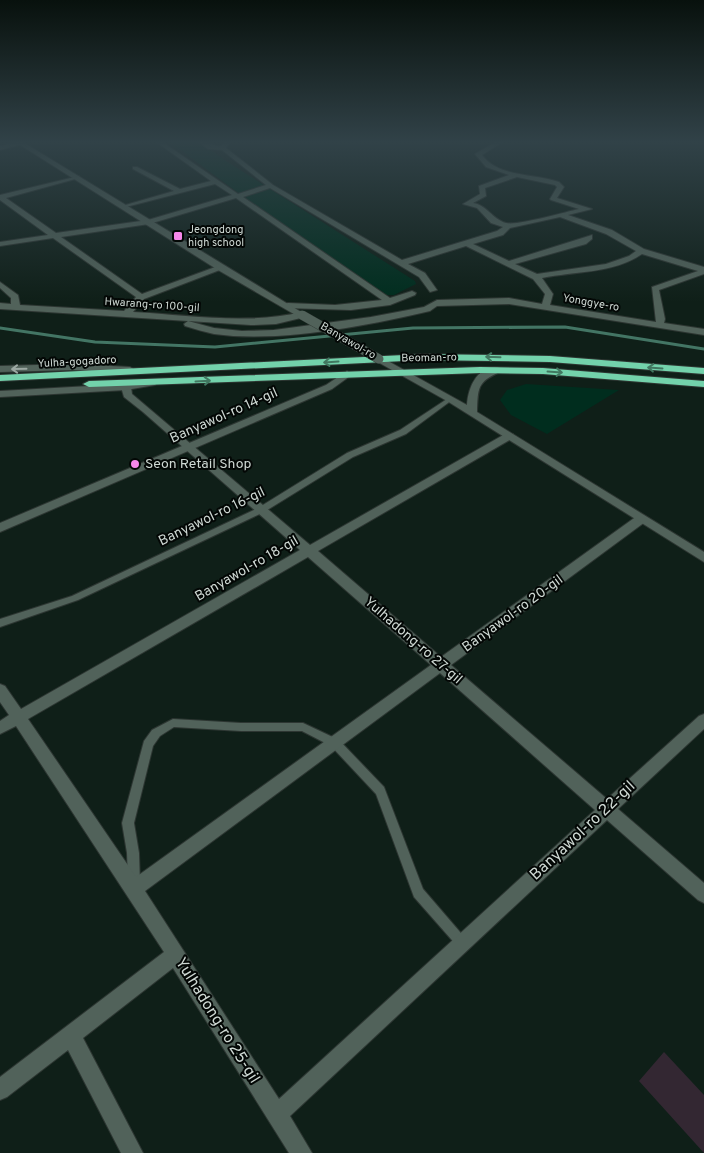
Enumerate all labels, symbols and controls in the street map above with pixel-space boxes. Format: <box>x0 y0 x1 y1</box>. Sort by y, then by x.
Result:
place label: Jeongdong high school <box>188 223 244 250</box>
marker: Jeongdong high school <box>172 230 184 242</box>
street label: Yonggye-ro <box>562 291 620 315</box>
street label: Hwarang-ro 100-gil <box>104 295 200 315</box>
street label: Banyawol-ro <box>318 319 378 363</box>
street label: Beoman-ro <box>401 351 457 365</box>
one-way arrow <box>486 352 502 362</box>
street label: Yulha-gogadoro <box>37 353 117 371</box>
one-way arrow <box>323 357 339 366</box>
one-way arrow <box>648 363 664 372</box>
one-way arrow <box>11 364 27 373</box>
one-way arrow <box>547 367 563 376</box>
one-way arrow <box>195 376 211 385</box>
street label: Banyawol-ro 14-gil <box>167 385 281 447</box>
place label: Seon Retail Shop <box>145 456 251 473</box>
marker: Seon Retail Shop <box>129 458 141 470</box>
street label: Banyawol-ro 16-gil <box>156 484 268 550</box>
street label: Banyawol-ro 18-gil <box>192 532 302 606</box>
street label: Banyawol-ro 20-gil <box>459 572 567 656</box>
street label: Yulhadong-ro 27-gil <box>361 594 465 688</box>
street label: Banyawol-ro 22-gil <box>526 777 640 885</box>
street label: Yulhadong-ro 25-gil <box>170 954 264 1088</box>

